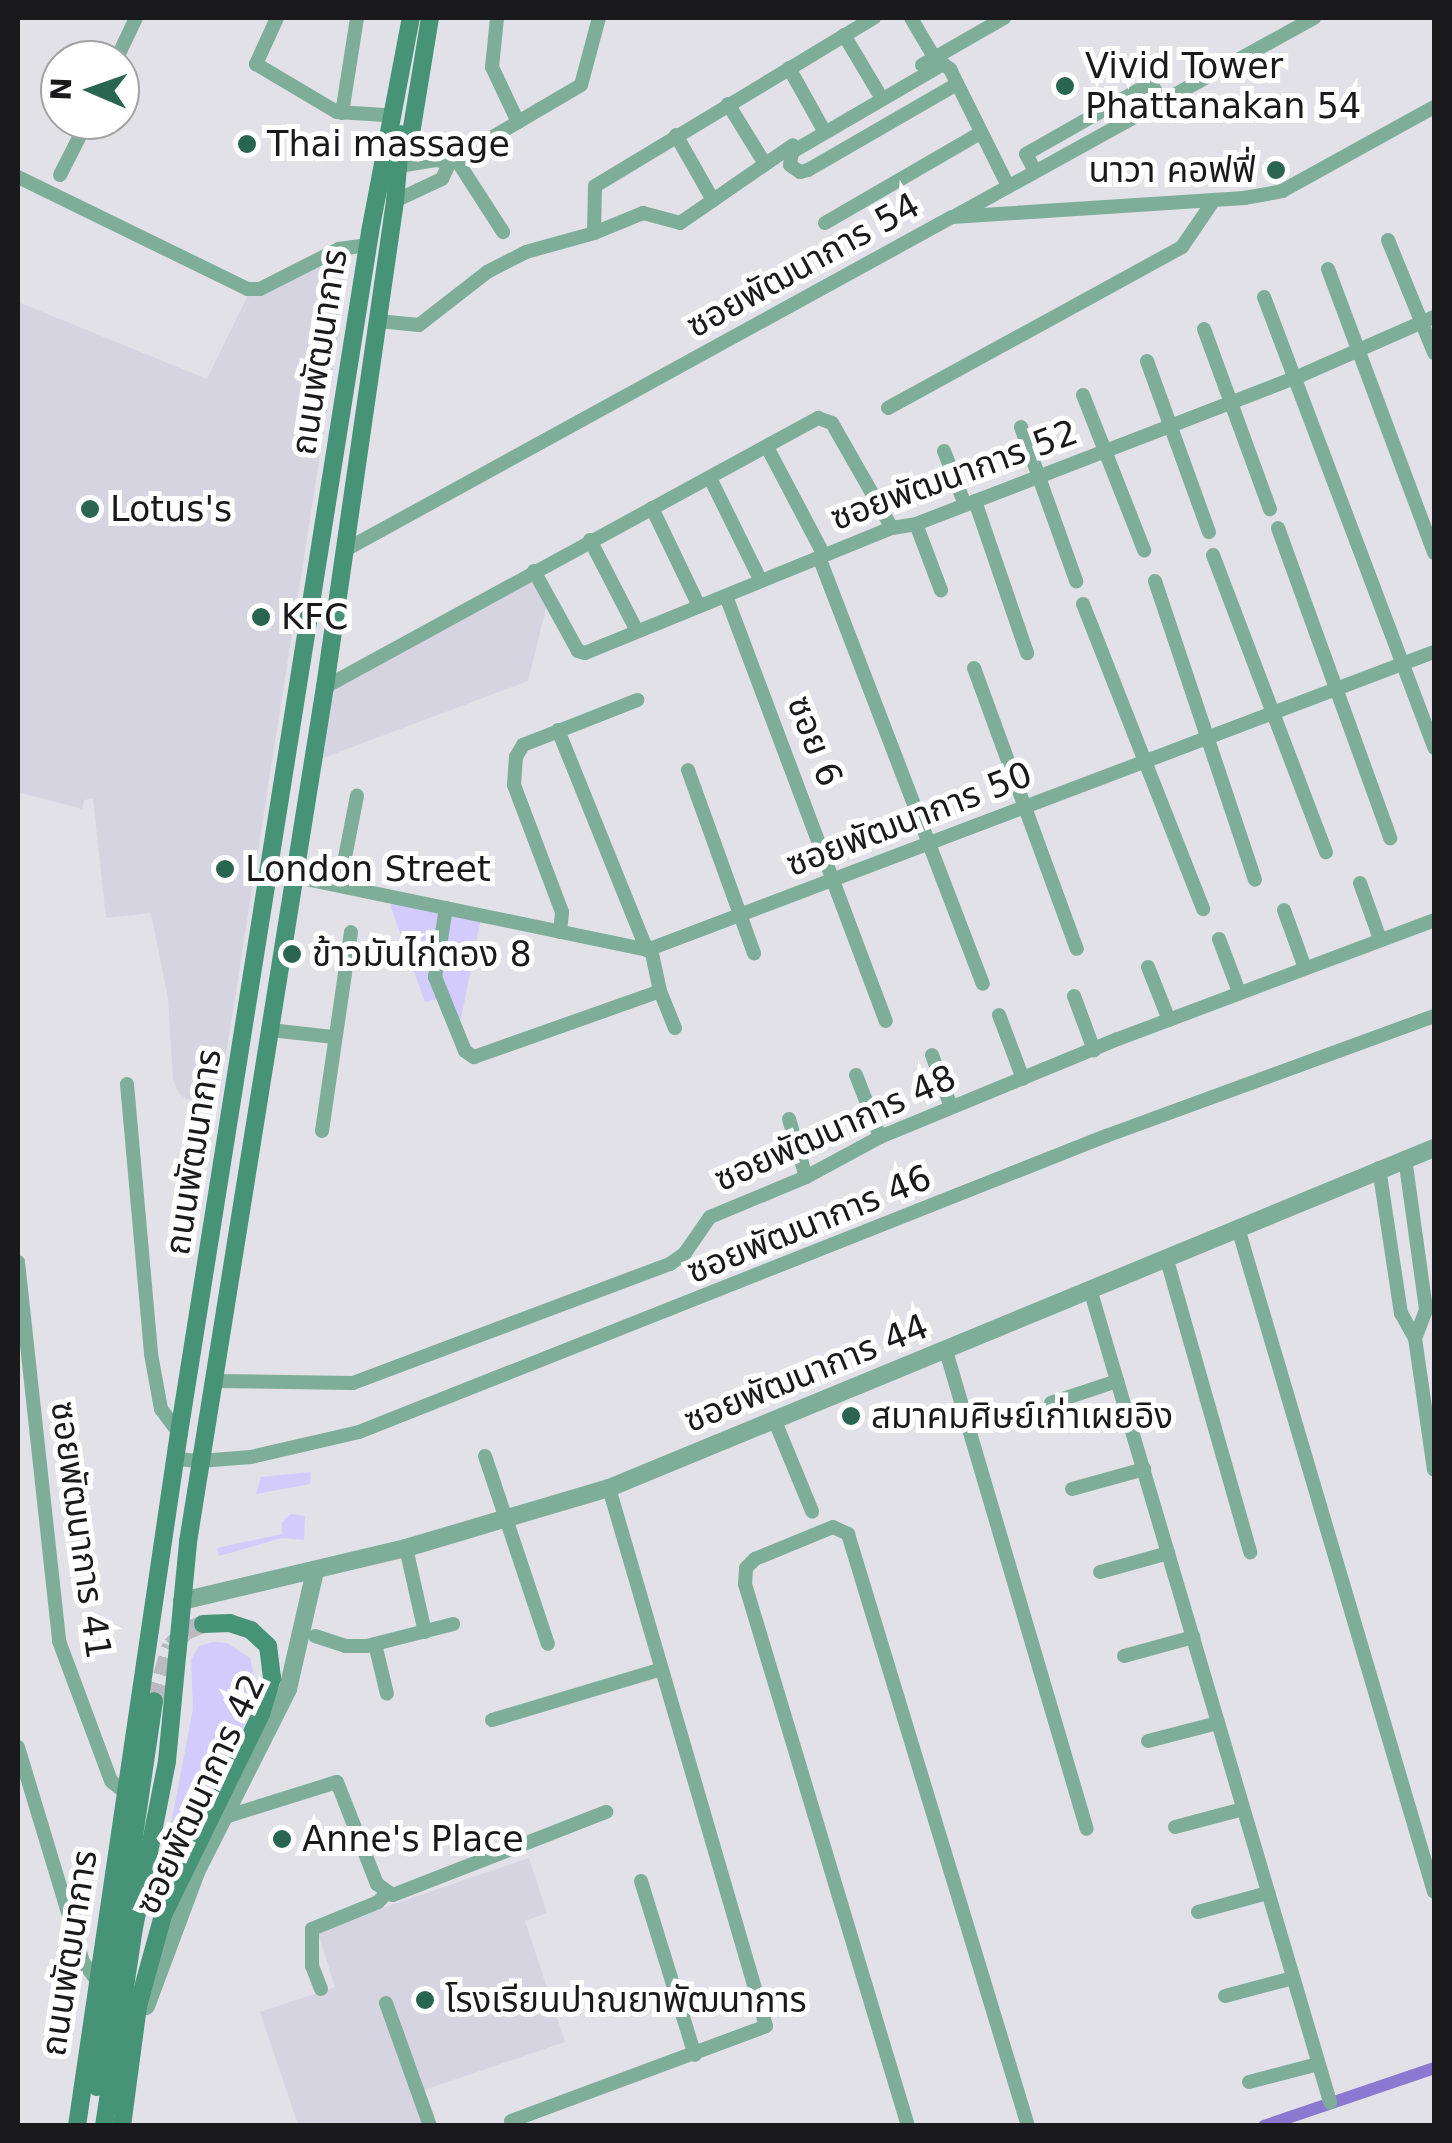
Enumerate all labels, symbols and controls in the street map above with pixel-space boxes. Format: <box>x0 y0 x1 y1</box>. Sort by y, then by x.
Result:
north arrow <box>40 40 140 140</box>
place label: Vivid Tower Phattanakan 54 <box>1085 45 1361 127</box>
marker: Vivid Tower Phattanakan 54 <box>1054 75 1076 97</box>
text: N <box>45 77 78 101</box>
place label: Thai massage <box>267 123 510 165</box>
marker: Thai massage <box>236 133 258 155</box>
place label: นาวา คอฟฟี่ <box>1088 149 1256 191</box>
marker: นาวา คอฟฟี่ <box>1265 159 1287 181</box>
street label: ซอยพัฒนาการ 54 <box>679 184 927 346</box>
street label: ถนนพัฒนาการ <box>282 246 356 458</box>
street label: ซอยพัฒนาการ 52 <box>825 411 1083 539</box>
place label: Lotus's <box>110 488 232 530</box>
marker: Lotus's <box>79 498 101 520</box>
place label: KFC <box>281 596 349 638</box>
marker: KFC <box>250 606 272 628</box>
street label: ซอย 6 <box>779 690 851 792</box>
street label: ซอยพัฒนาการ 50 <box>780 753 1038 885</box>
place label: London Street <box>245 848 491 890</box>
marker: London Street <box>214 858 236 880</box>
place label: ข้าวมันไก่ตอง 8 <box>312 933 532 975</box>
marker: ข้าวมันไก่ตอง 8 <box>281 943 303 965</box>
street label: ถนนพัฒนาการ <box>156 1046 230 1258</box>
street label: ซอยพัฒนาการ 48 <box>708 1056 962 1200</box>
street label: ซอยพัฒนาการ 46 <box>681 1156 937 1292</box>
street label: ซอยพัฒนาการ 44 <box>678 1305 934 1441</box>
place label: สมาคมศิษย์เก่าเผยอิง <box>871 1395 1173 1437</box>
street label: ซอยพัฒนาการ 41 <box>42 1398 120 1662</box>
marker: สมาคมศิษย์เก่าเผยอิง <box>840 1405 862 1427</box>
street label: ซอยพัฒนาการ 42 <box>126 1667 274 1921</box>
place label: Anne's Place <box>302 1818 524 1860</box>
marker: Anne's Place <box>271 1828 293 1850</box>
street label: ถนนพัฒนาการ <box>32 1847 106 2059</box>
place label: โรงเรียนปาณยาพัฒนาการ <box>445 1979 807 2021</box>
marker: โรงเรียนปาณยาพัฒนาการ <box>414 1989 436 2011</box>

